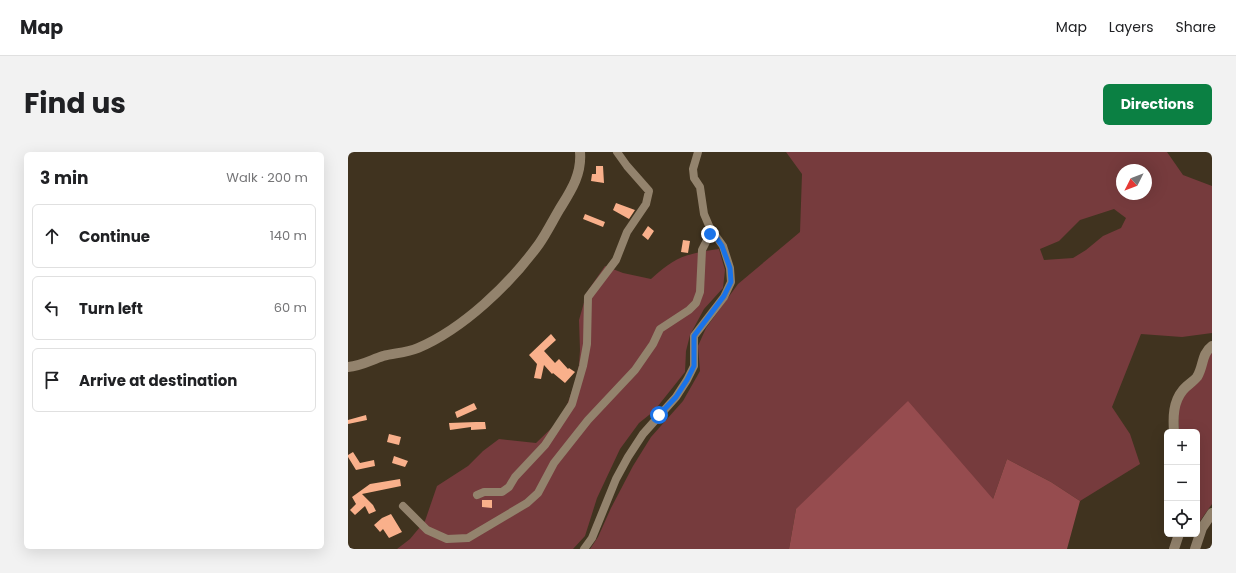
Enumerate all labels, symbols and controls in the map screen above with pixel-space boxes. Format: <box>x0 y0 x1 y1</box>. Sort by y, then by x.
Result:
text: Map <box>20 14 63 41</box>
text: Map <box>1056 17 1087 37</box>
text: Layers <box>1109 17 1153 37</box>
text: Share <box>1175 17 1216 37</box>
text: Find us <box>24 84 126 123</box>
button: Directions <box>1103 84 1212 125</box>
north arrow <box>1116 164 1152 200</box>
text: 3 min <box>40 166 88 190</box>
text: Walk · 200 m <box>226 168 308 187</box>
icon: ahead <box>41 225 63 247</box>
route end <box>701 225 719 243</box>
text: Continue <box>79 226 150 247</box>
text: 140 m <box>270 226 307 245</box>
icon: left <box>41 297 63 319</box>
text: Turn left <box>79 298 143 319</box>
text: 60 m <box>274 298 307 317</box>
icon: arrive <box>41 369 63 391</box>
text: Arrive at destination <box>79 370 237 391</box>
route start <box>650 406 668 424</box>
map controls <box>1164 429 1200 537</box>
button: + <box>1164 429 1200 465</box>
button: − <box>1164 465 1200 501</box>
button: locate <box>1164 501 1200 537</box>

